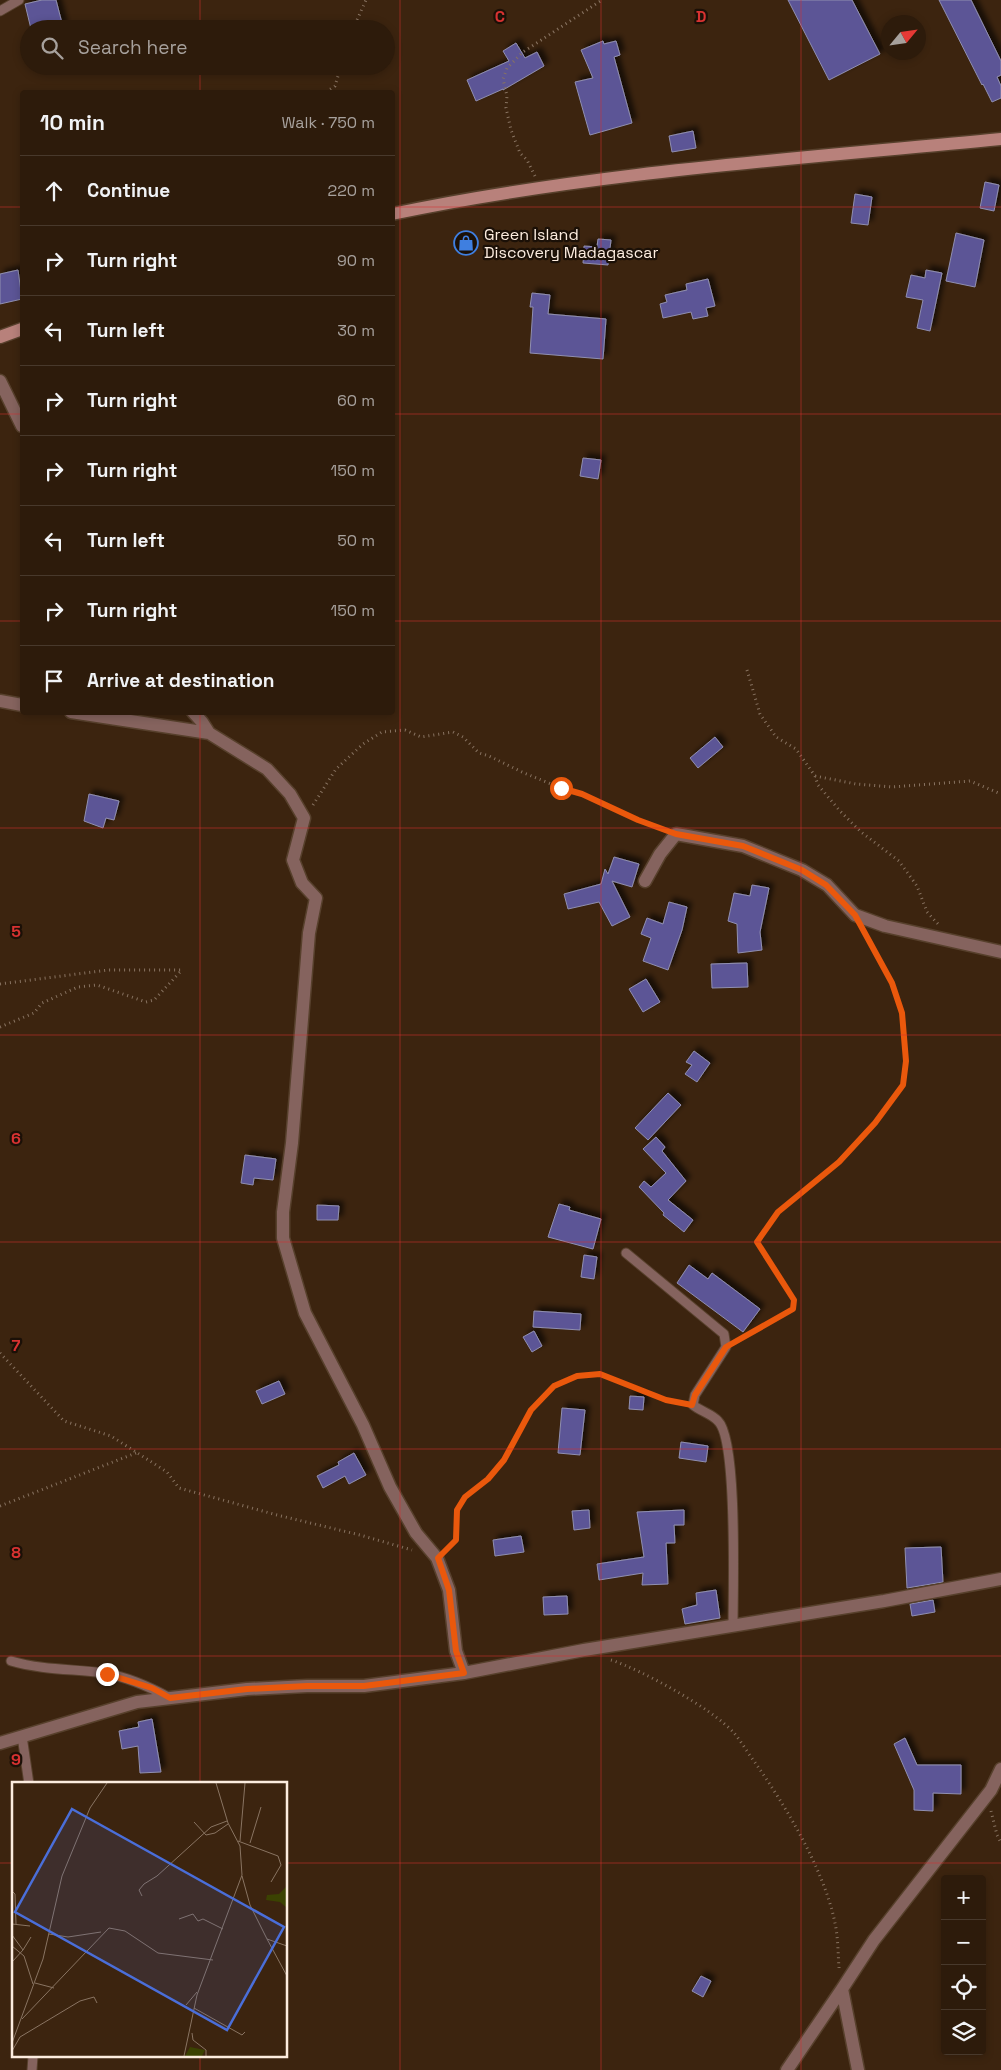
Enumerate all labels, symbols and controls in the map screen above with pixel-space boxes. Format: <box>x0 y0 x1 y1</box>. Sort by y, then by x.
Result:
text: C <box>495 6 505 27</box>
text: D <box>696 6 706 27</box>
north arrow <box>881 15 926 60</box>
search box <box>20 20 395 75</box>
icon: search <box>38 34 66 62</box>
text: Search here <box>78 35 188 60</box>
text: 10 min <box>40 109 105 136</box>
text: Walk · 750 m <box>281 112 375 133</box>
icon: ahead <box>40 177 68 205</box>
text: Continue <box>87 178 170 203</box>
text: 220 m <box>328 180 375 201</box>
place label: Green Island Discovery Madagascar <box>484 224 659 263</box>
shop icon: Green Island Discovery Madagascar <box>453 230 479 256</box>
icon: right <box>40 247 68 275</box>
text: Turn right <box>87 248 177 273</box>
text: 90 m <box>337 250 375 271</box>
icon: left <box>40 317 68 345</box>
text: Turn left <box>87 318 165 343</box>
text: 30 m <box>337 320 375 341</box>
icon: right <box>40 387 68 415</box>
text: Turn right <box>87 388 177 413</box>
text: 60 m <box>337 390 375 411</box>
icon: right <box>40 457 68 485</box>
text: Turn right <box>87 458 177 483</box>
text: 150 m <box>331 460 375 481</box>
icon: left <box>40 527 68 555</box>
text: Turn left <box>87 528 165 553</box>
text: 50 m <box>337 530 375 551</box>
icon: right <box>40 597 68 625</box>
text: Turn right <box>87 598 177 623</box>
text: 150 m <box>331 600 375 621</box>
icon: arrive <box>40 667 68 695</box>
text: Arrive at destination <box>87 668 275 693</box>
route start <box>550 777 573 800</box>
text: 5 <box>11 921 21 942</box>
text: 6 <box>11 1128 21 1149</box>
text: 7 <box>12 1335 21 1356</box>
text: 8 <box>11 1542 21 1563</box>
route end <box>96 1663 119 1686</box>
text: 9 <box>11 1749 21 1770</box>
inset map <box>12 1782 288 2058</box>
map controls <box>941 1875 986 2055</box>
button: + <box>941 1875 986 1920</box>
button: − <box>941 1920 986 1965</box>
button: locate <box>941 1965 986 2010</box>
button: layers <box>941 2010 986 2055</box>

